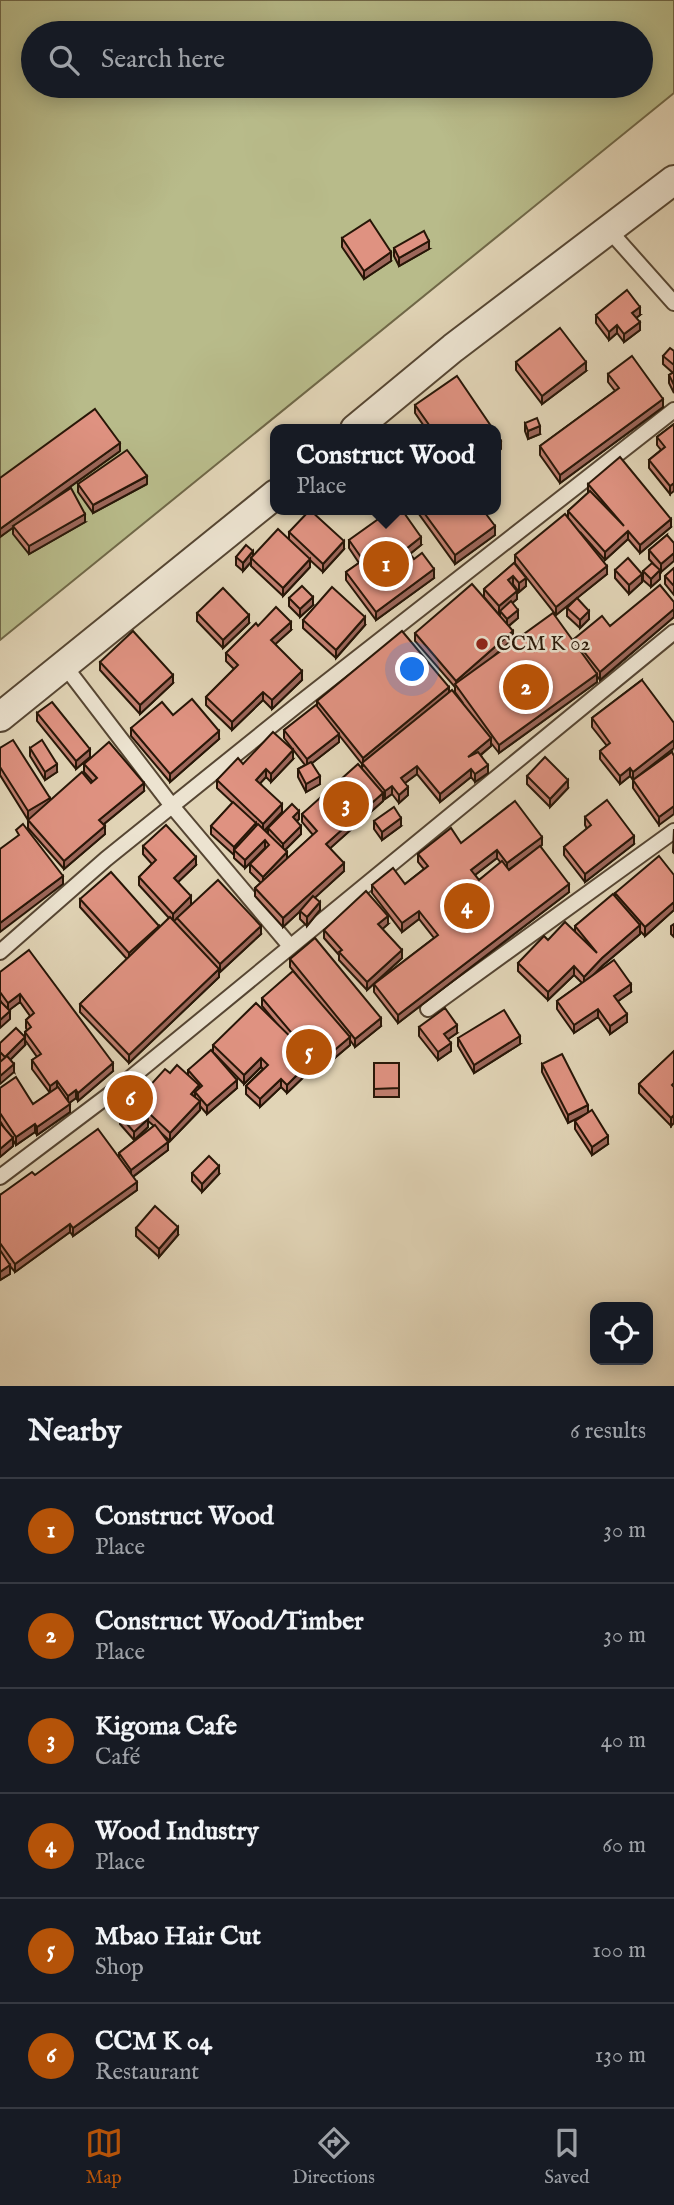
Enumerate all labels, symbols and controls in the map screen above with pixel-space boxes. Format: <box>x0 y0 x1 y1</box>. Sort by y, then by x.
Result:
search box <box>21 21 653 98</box>
icon: search <box>45 41 83 79</box>
text: Search here <box>101 43 225 76</box>
popup <box>270 424 501 515</box>
text: Construct Wood <box>296 439 475 472</box>
text: Place <box>296 472 346 501</box>
pin: 1 <box>363 538 409 590</box>
place label: CCM K 02 <box>496 631 590 658</box>
marker: CCM K 02 <box>474 636 490 652</box>
your location <box>395 652 429 686</box>
pin: 2 <box>503 661 549 713</box>
pin: 3 <box>323 778 369 830</box>
pin: 4 <box>444 880 490 932</box>
pin: 5 <box>286 1026 332 1078</box>
pin: 6 <box>107 1072 153 1124</box>
map controls <box>590 1302 653 1365</box>
button: locate <box>590 1302 653 1365</box>
text: Nearby <box>28 1413 121 1451</box>
text: 6 results <box>570 1417 646 1446</box>
text: Construct Wood <box>95 1500 274 1533</box>
text: 1 <box>47 1516 55 1545</box>
text: 30 m <box>603 1516 646 1545</box>
text: Place <box>95 1533 145 1562</box>
text: Construct Wood/Timber <box>95 1605 364 1638</box>
text: 2 <box>46 1621 56 1650</box>
text: 30 m <box>603 1621 646 1650</box>
text: Place <box>95 1638 145 1667</box>
text: Kigoma Cafe <box>95 1710 237 1743</box>
text: 3 <box>47 1726 55 1755</box>
text: 40 m <box>601 1726 646 1755</box>
text: Café <box>95 1743 140 1772</box>
text: Wood Industry <box>95 1815 259 1848</box>
text: 4 <box>45 1831 57 1860</box>
text: 60 m <box>602 1831 646 1860</box>
text: Place <box>95 1848 145 1877</box>
text: Mbao Hair Cut <box>95 1920 261 1953</box>
text: 5 <box>47 1936 55 1965</box>
text: 100 m <box>592 1936 646 1965</box>
text: Shop <box>95 1953 144 1982</box>
text: CCM K 04 <box>95 2025 212 2058</box>
text: 6 <box>46 2041 56 2070</box>
text: 130 m <box>595 2041 646 2070</box>
text: Restaurant <box>95 2058 199 2087</box>
tab: Map <box>85 2124 123 2190</box>
tab: Directions <box>292 2124 375 2190</box>
tab: Saved <box>544 2124 589 2190</box>

